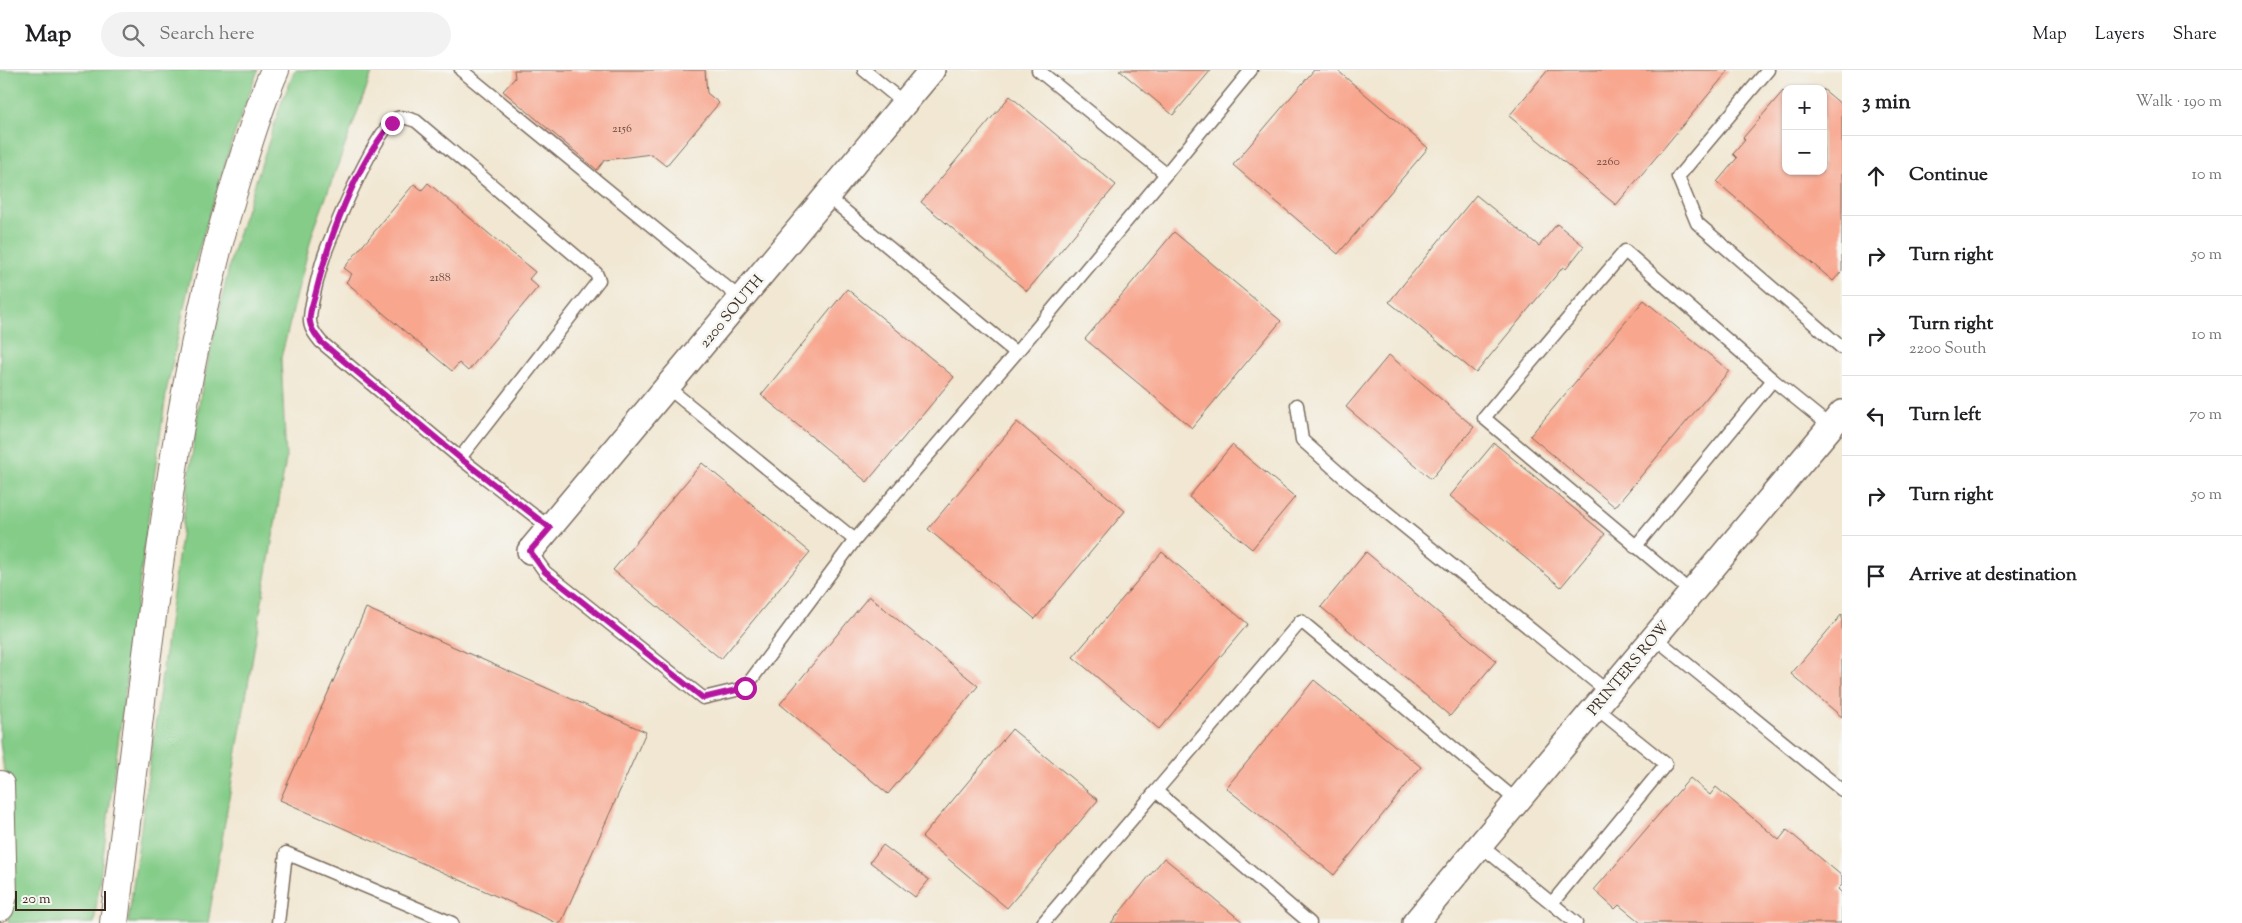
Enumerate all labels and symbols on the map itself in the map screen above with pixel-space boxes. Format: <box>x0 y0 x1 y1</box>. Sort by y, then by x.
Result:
route end <box>381 112 404 135</box>
house number: 2156 <box>612 120 632 138</box>
house number: 2260 <box>1596 153 1620 171</box>
house number: 2188 <box>429 269 451 287</box>
street label: 2200 SOUTH <box>695 271 769 353</box>
street label: PRINTERS ROW <box>1583 617 1675 721</box>
route start <box>734 677 757 700</box>
scale bar <box>15 888 106 911</box>

